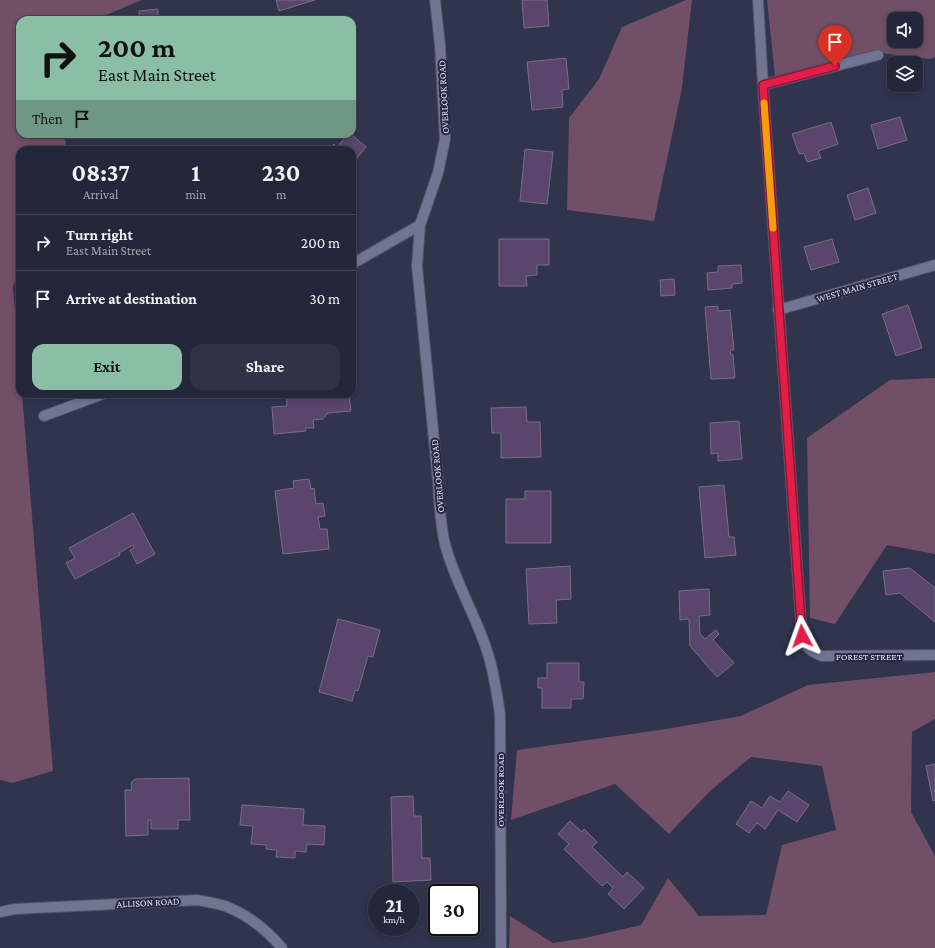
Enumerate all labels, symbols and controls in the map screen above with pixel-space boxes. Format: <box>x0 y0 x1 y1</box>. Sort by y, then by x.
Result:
map controls <box>887 12 923 92</box>
button: sound <box>887 12 923 48</box>
pin <box>818 25 852 66</box>
icon: arrive <box>824 31 846 53</box>
icon: right <box>32 32 84 84</box>
text: 200 m <box>98 32 175 63</box>
button: layers <box>887 56 923 92</box>
street label: OVERLOOK ROAD <box>436 60 451 134</box>
text: East Main Street <box>98 65 216 85</box>
icon: arrive <box>71 108 93 130</box>
text: Then <box>32 111 63 127</box>
text: 08:37 <box>72 159 130 186</box>
text: 1 <box>191 159 200 186</box>
text: 230 <box>262 159 300 186</box>
text: Arrival <box>83 187 118 202</box>
text: min <box>185 187 206 202</box>
text: m <box>276 187 286 202</box>
text: Turn right <box>66 227 133 243</box>
icon: right <box>32 232 54 254</box>
text: 200 m <box>301 235 340 251</box>
text: East Main Street <box>66 243 151 258</box>
street label: WEST MAIN STREET <box>815 270 900 304</box>
icon: arrive <box>32 288 54 310</box>
text: Arrive at destination <box>66 291 197 307</box>
text: 30 m <box>310 291 340 307</box>
button: Exit <box>32 344 182 390</box>
button: Share <box>190 344 340 390</box>
street label: OVERLOOK ROAD <box>429 438 446 513</box>
position arrow <box>781 615 823 657</box>
street label: FOREST STREET <box>836 651 903 662</box>
street label: OVERLOOK ROAD <box>495 753 506 827</box>
speed limit sign: 30 <box>428 884 480 936</box>
text: 21 <box>385 894 403 916</box>
street label: ALLISON ROAD <box>116 895 180 910</box>
text: km/h <box>383 914 405 925</box>

